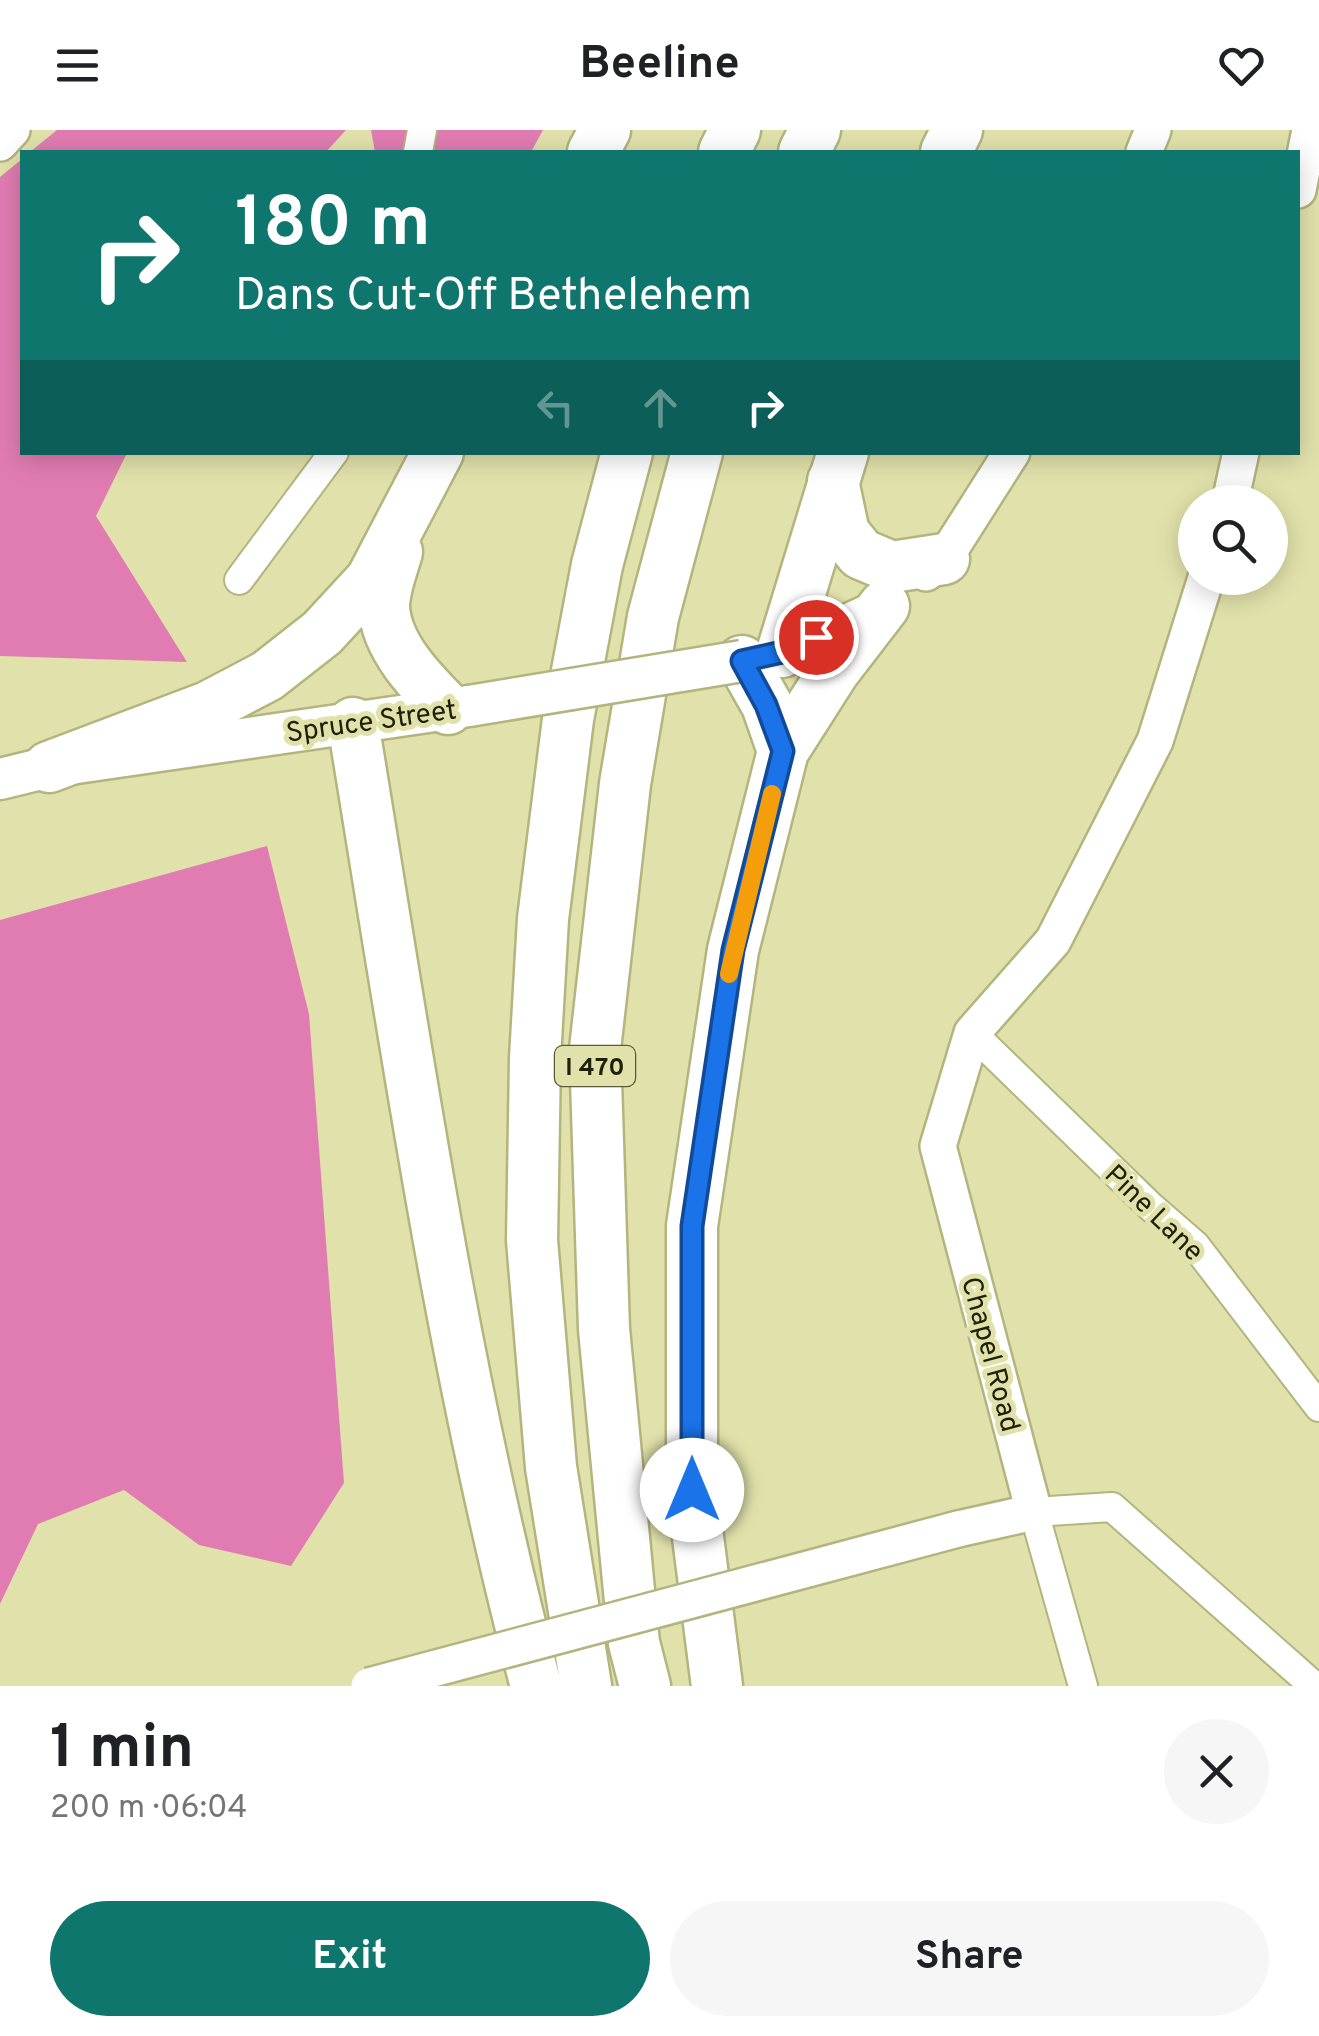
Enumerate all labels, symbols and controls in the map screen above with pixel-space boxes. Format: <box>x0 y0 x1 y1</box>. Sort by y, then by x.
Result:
text: Beeline <box>579 37 740 94</box>
icon: menu <box>50 38 105 93</box>
icon: heart <box>1214 38 1269 93</box>
text: 180 m <box>235 182 431 271</box>
icon: right <box>70 190 200 320</box>
text: Dans Cut-Off Bethelehem <box>235 269 752 326</box>
icon: left <box>528 380 583 435</box>
icon: ahead <box>633 380 688 435</box>
icon: right <box>738 380 793 435</box>
map controls <box>1178 485 1288 595</box>
button: search <box>1178 485 1288 595</box>
pin <box>774 595 859 680</box>
icon: arrive <box>789 610 844 665</box>
street label: Spruce Street <box>284 693 459 753</box>
road number: I 470 <box>555 1046 635 1086</box>
street label: Pine Lane <box>1096 1158 1210 1270</box>
street label: Chapel Road <box>951 1273 1027 1436</box>
position arrow <box>640 1438 744 1542</box>
text: 1 min <box>50 1713 194 1789</box>
button: close <box>1164 1719 1269 1824</box>
text: 200 m · 06:04 <box>50 1789 247 1829</box>
button: Exit <box>50 1901 650 2016</box>
button: Share <box>670 1901 1269 2016</box>

